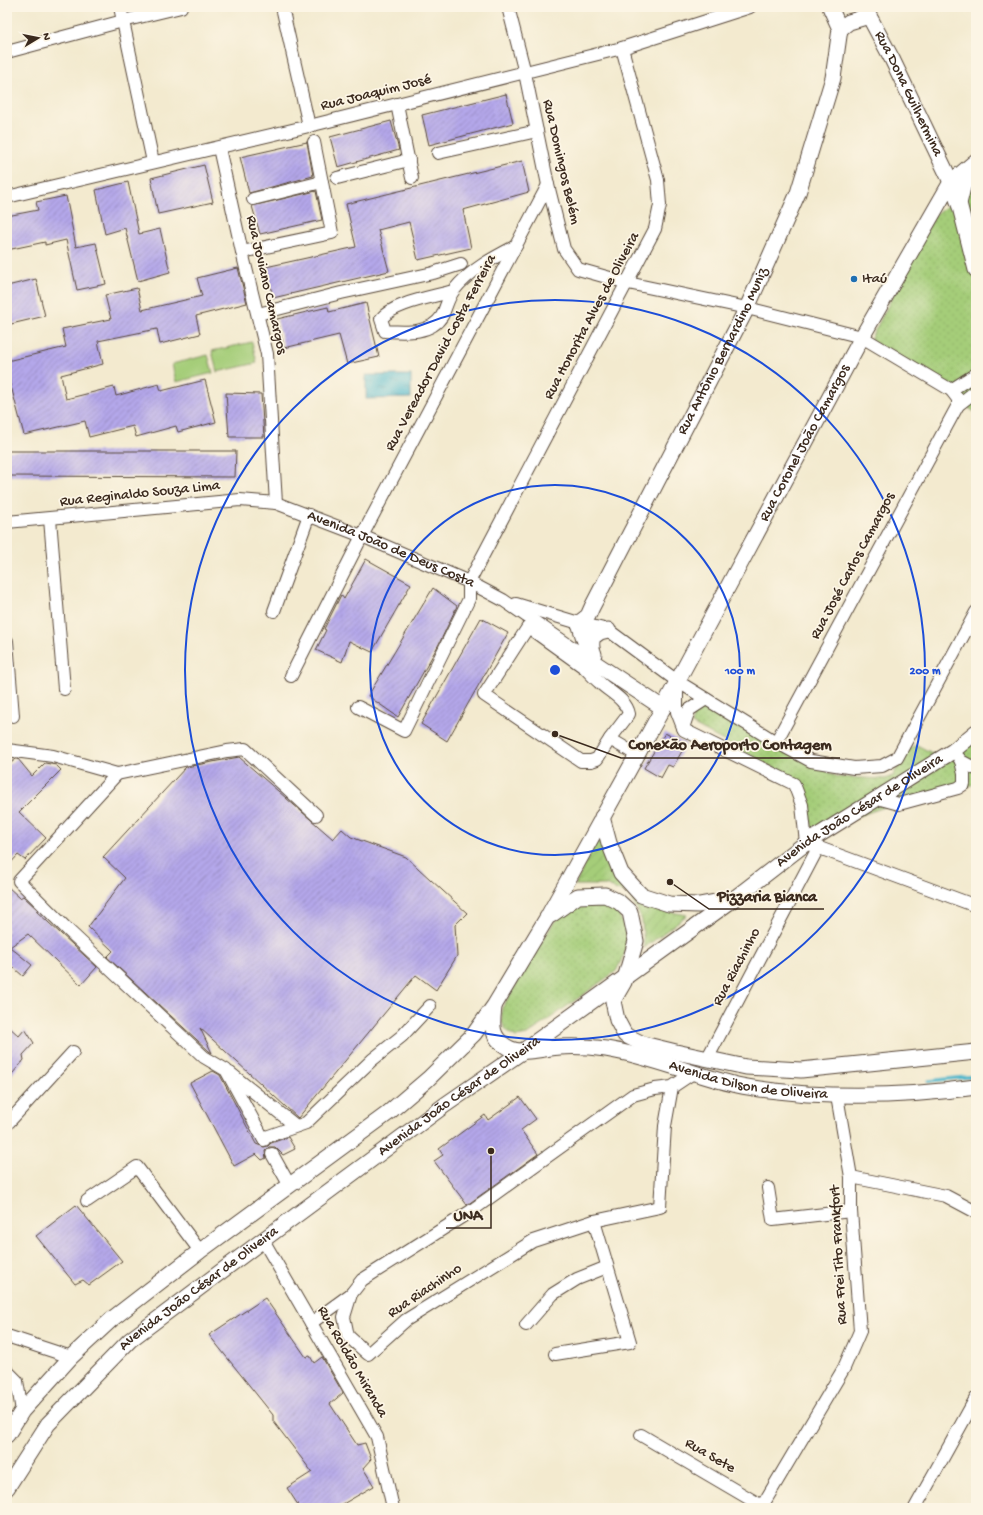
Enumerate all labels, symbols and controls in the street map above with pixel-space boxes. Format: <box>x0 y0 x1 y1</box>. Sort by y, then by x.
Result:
north arrow <box>18 18 58 58</box>
street label: Rua Dona Guilhermina <box>870 28 947 160</box>
text: N <box>39 32 52 41</box>
street label: Rua Joaquim José <box>319 71 433 115</box>
street label: Rua Domingos Belém <box>538 98 584 227</box>
street label: Rua Joviano Camargos <box>241 214 291 357</box>
street label: Rua Honorita Alves de Oliveira <box>540 229 644 403</box>
street label: Rua Vereador David Costa Ferreira <box>381 251 501 454</box>
street label: Rua Antônio Bernardino Muniz <box>674 265 773 438</box>
place label: Itaú <box>862 270 887 288</box>
marker: Itaú <box>849 274 859 284</box>
street label: Rua Coronel João Camargos <box>756 361 855 525</box>
street label: Rua Reginaldo Souza Lima <box>59 477 222 511</box>
street label: Rua José Carlos Camargos <box>807 489 900 643</box>
street label: Avenida João de Deus Costa <box>305 507 478 593</box>
centre of rings <box>548 663 562 677</box>
text: 100 m <box>724 665 755 679</box>
text: 200 m <box>910 665 941 679</box>
callout: Conexão Aeroporto Contagem <box>621 730 840 758</box>
text: Conexão Aeroporto Contagem <box>627 737 832 756</box>
street label: Avenida João César de Oliveira <box>773 750 947 872</box>
callout: Pizzaria Bianca <box>709 881 824 909</box>
text: Pizzaria Bianca <box>716 889 818 908</box>
street label: Rua Riachinho <box>709 925 765 1009</box>
street label: Avenida João César de Oliveira <box>375 1032 545 1161</box>
street label: Avenida Dilson de Oliveira <box>667 1057 829 1104</box>
street label: Rua Frei Tito Frankfort <box>826 1183 852 1325</box>
callout: UNA <box>446 1200 491 1228</box>
text: UNA <box>453 1208 484 1227</box>
street label: Avenida João César de Oliveira <box>115 1222 282 1355</box>
street label: Rua Riachinho <box>384 1259 466 1322</box>
street label: Rua Roldão Miranda <box>313 1303 392 1422</box>
street label: Rua Sete <box>682 1434 739 1478</box>

